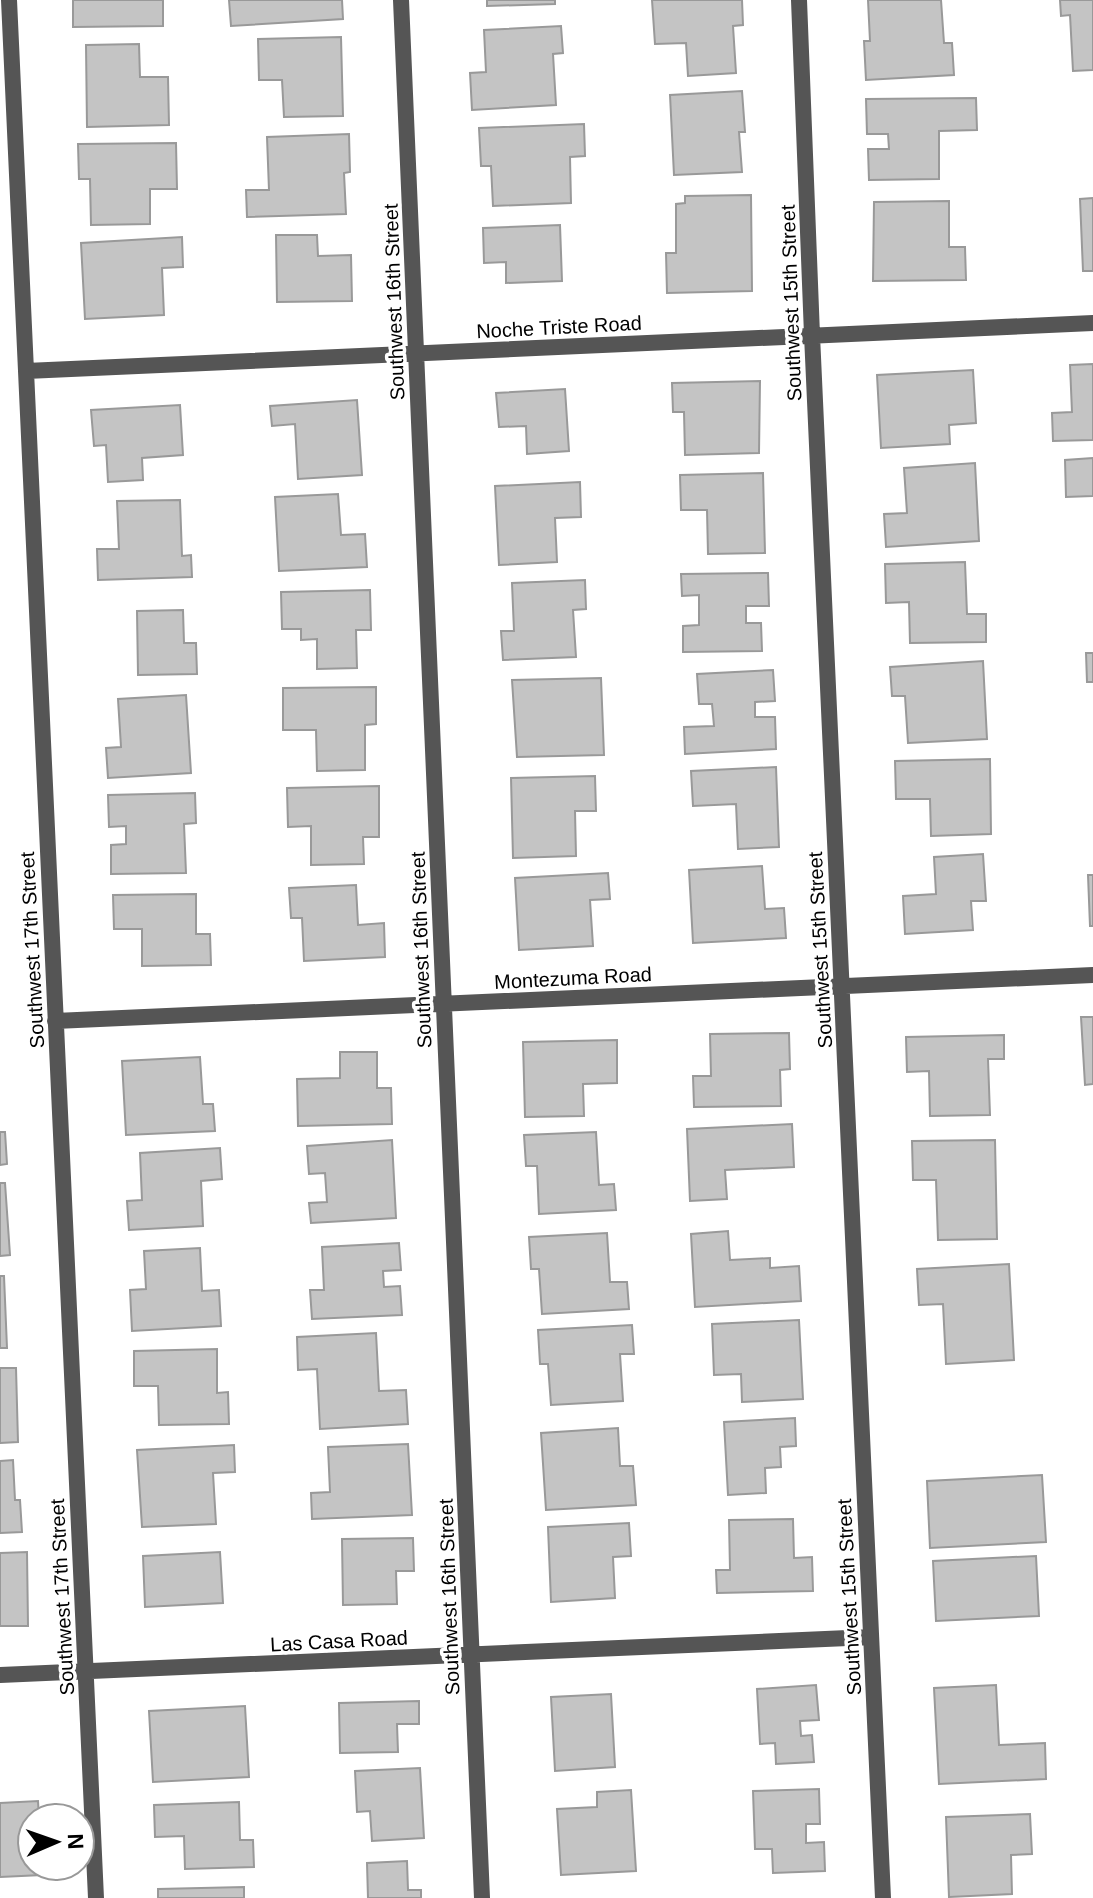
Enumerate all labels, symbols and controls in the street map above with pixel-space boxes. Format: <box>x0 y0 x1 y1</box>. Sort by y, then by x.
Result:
street label: Southwest 16th Street <box>380 203 408 401</box>
street label: Southwest 15th Street <box>777 204 805 402</box>
street label: Noche Triste Road <box>476 312 642 342</box>
street label: Southwest 17th Street <box>16 851 48 1049</box>
street label: Southwest 16th Street <box>407 851 435 1049</box>
street label: Southwest 15th Street <box>804 851 836 1049</box>
street label: Montezuma Road <box>494 963 652 993</box>
street label: Southwest 17th Street <box>46 1498 78 1696</box>
street label: Southwest 16th Street <box>435 1498 463 1696</box>
street label: Southwest 15th Street <box>833 1498 865 1696</box>
street label: Las Casa Road <box>270 1626 408 1656</box>
north arrow <box>16 1802 96 1882</box>
text: N <box>63 1833 88 1850</box>

